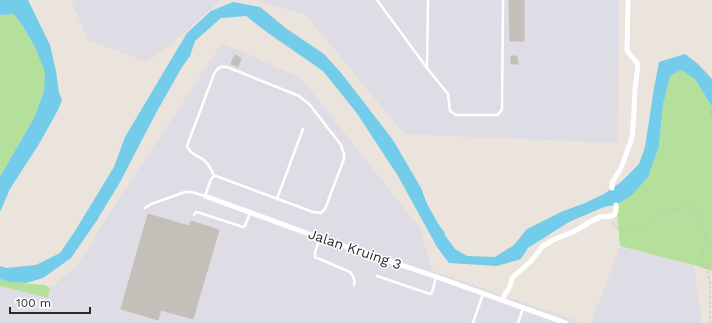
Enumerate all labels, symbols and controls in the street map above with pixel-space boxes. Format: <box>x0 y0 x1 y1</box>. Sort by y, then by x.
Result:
street label: Jalan Kruing 3 <box>306 226 404 272</box>
scale bar <box>10 289 90 315</box>
text: 100 m <box>16 296 51 310</box>

